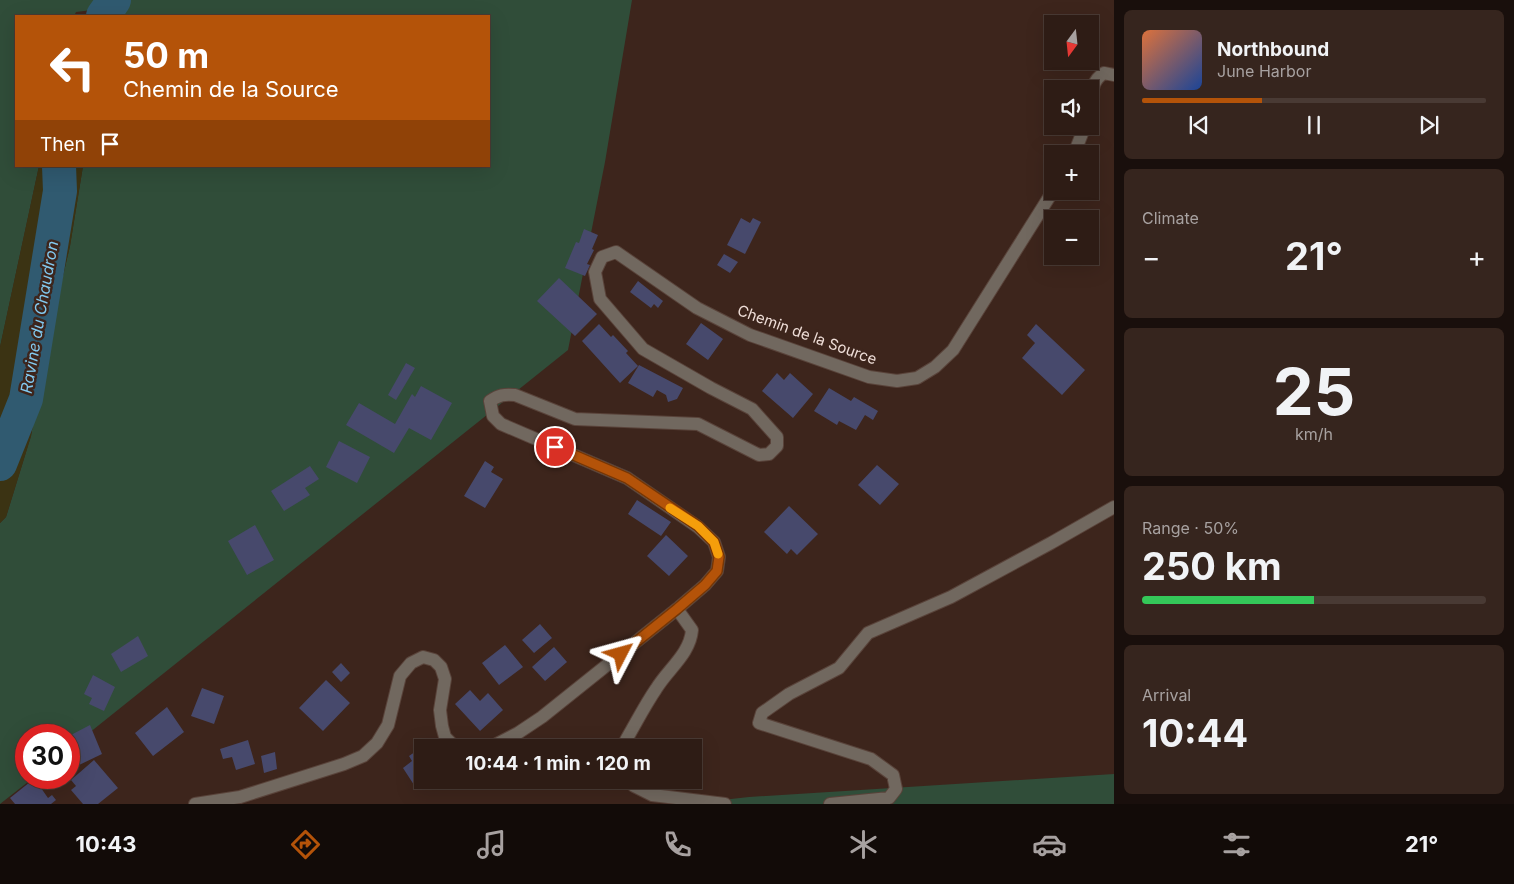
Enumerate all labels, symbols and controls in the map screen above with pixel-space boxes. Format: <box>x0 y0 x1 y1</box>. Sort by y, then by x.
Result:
north arrow <box>1044 15 1099 70</box>
map controls <box>1044 15 1099 265</box>
text: 50 m <box>123 34 209 76</box>
icon: left <box>40 35 105 100</box>
text: Northbound <box>1217 38 1329 61</box>
text: June Harbor <box>1217 61 1311 81</box>
text: Chemin de la Source <box>123 76 339 102</box>
button: sound <box>1044 80 1099 135</box>
icon: previous <box>1185 111 1213 139</box>
icon: pause <box>1300 111 1328 139</box>
icon: next <box>1415 111 1443 139</box>
icon: arrive <box>96 130 124 158</box>
text: Then <box>40 133 86 156</box>
button: + <box>1044 145 1099 200</box>
text: Climate <box>1142 208 1199 228</box>
button: − <box>1044 210 1099 265</box>
text: 21° <box>1285 233 1343 279</box>
water label: Ravine du Chaudron <box>16 239 62 395</box>
text: − <box>1142 240 1161 274</box>
text: + <box>1467 240 1486 274</box>
street label: Chemin de la Source <box>735 300 880 369</box>
text: 25 <box>1273 352 1355 431</box>
text: km/h <box>1295 424 1333 444</box>
pin <box>534 426 576 468</box>
icon: arrive <box>541 433 569 461</box>
text: Range · 50% <box>1142 518 1239 538</box>
text: 250 km <box>1142 543 1282 589</box>
position arrow <box>594 627 646 679</box>
text: Arrival <box>1142 685 1191 705</box>
text: 10:44 <box>1142 710 1248 756</box>
speed limit sign: 30 <box>15 724 80 789</box>
text: 10:44 · 1 min · 120 m <box>465 752 651 775</box>
icon: directions <box>288 827 323 862</box>
icon: music <box>474 827 509 862</box>
icon: phone <box>660 827 695 862</box>
icon: climate <box>846 827 881 862</box>
icon: car <box>1032 827 1067 862</box>
icon: filters <box>1219 827 1254 862</box>
text: 10:43 <box>76 831 136 857</box>
text: 21° <box>1405 831 1438 857</box>

